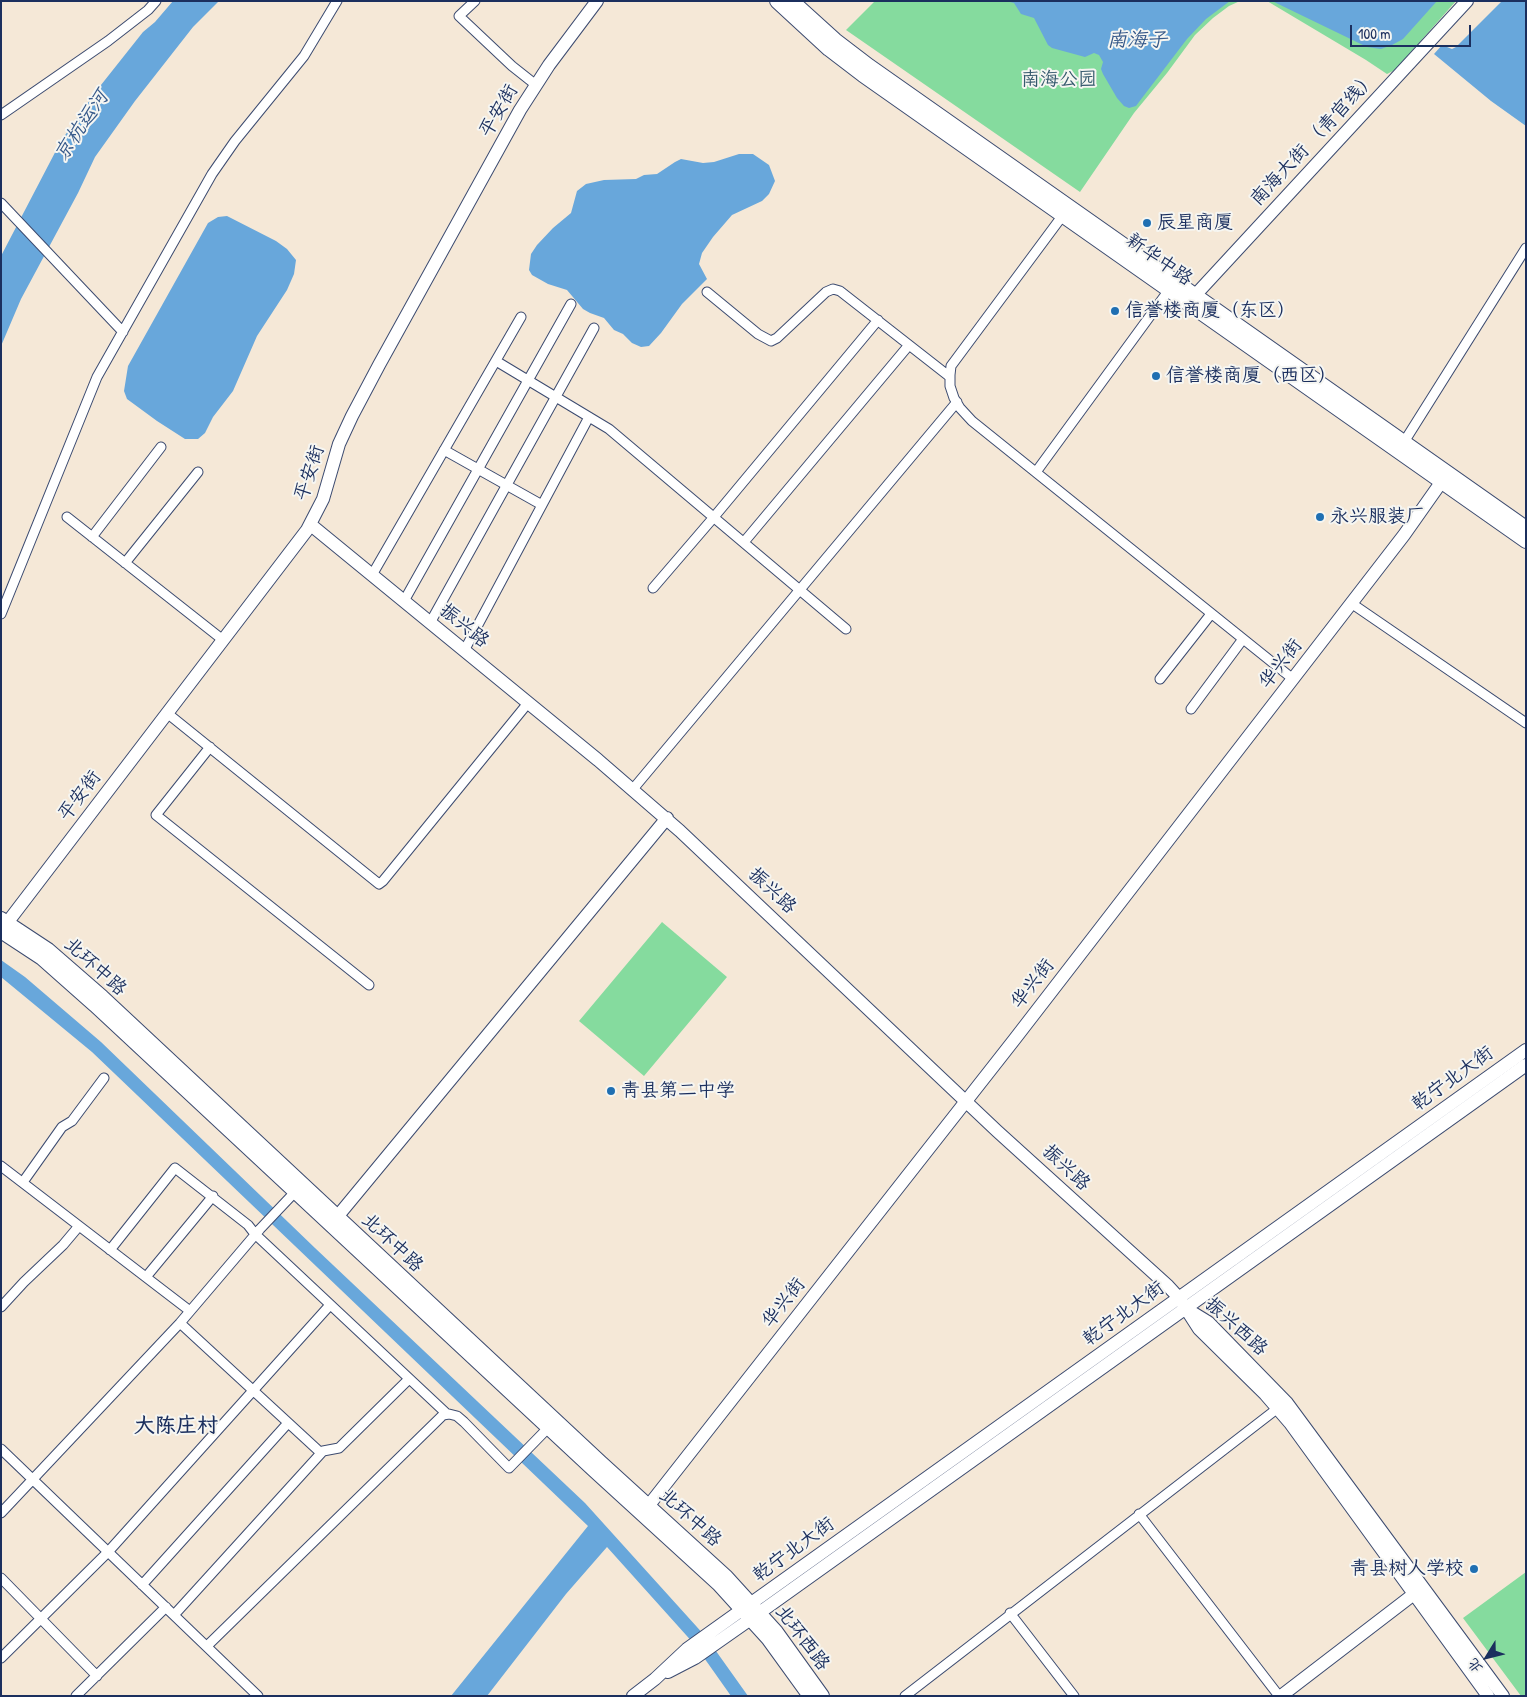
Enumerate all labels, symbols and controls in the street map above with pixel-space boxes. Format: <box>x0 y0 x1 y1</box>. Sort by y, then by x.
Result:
scale bar <box>1352 15 1473 47</box>
text: 100 m <box>1358 23 1391 44</box>
water label: 南海子 <box>1107 29 1167 53</box>
street label: 南海大街 （青官线） <box>1246 67 1382 211</box>
park label: 南海公园 <box>1021 69 1097 91</box>
street label: 平安街 <box>475 81 523 141</box>
water label: 京杭运河 <box>50 86 114 166</box>
place label: 辰星商厦 <box>1157 212 1233 234</box>
marker: 辰星商厦 <box>1141 217 1153 229</box>
street label: 新华中路 <box>1121 229 1197 291</box>
place label: 信誉楼商厦（东区） <box>1125 300 1296 322</box>
marker: 信誉楼商厦（东区） <box>1109 305 1121 317</box>
place label: 信誉楼商厦（西区） <box>1166 365 1337 387</box>
marker: 信誉楼商厦（西区） <box>1150 370 1162 382</box>
street label: 平安街 <box>290 442 330 504</box>
place label: 永兴服装厂 <box>1330 506 1425 528</box>
marker: 永兴服装厂 <box>1314 511 1326 523</box>
street label: 振兴路 <box>435 599 493 653</box>
street label: 华兴街 <box>1254 635 1308 693</box>
street label: 平安街 <box>54 766 106 826</box>
street label: 振兴路 <box>743 863 801 919</box>
street label: 北环中路 <box>59 933 131 1001</box>
street label: 华兴街 <box>1006 955 1060 1013</box>
street label: 乾宁北大街 <box>1408 1042 1498 1116</box>
place label: 青县第二中学 <box>621 1080 735 1102</box>
marker: 青县第二中学 <box>605 1085 617 1097</box>
street label: 振兴路 <box>1037 1140 1095 1196</box>
street label: 北环中路 <box>356 1209 428 1277</box>
street label: 华兴街 <box>757 1274 811 1332</box>
street label: 乾宁北大街 <box>1079 1277 1169 1351</box>
street label: 振兴西路 <box>1200 1293 1272 1361</box>
district label: 大陈庄村 <box>134 1413 218 1439</box>
street label: 北环中路 <box>654 1484 726 1552</box>
street label: 乾宁北大街 <box>749 1513 839 1587</box>
place label: 青县树人学校 <box>1350 1558 1464 1580</box>
marker: 青县树人学校 <box>1468 1563 1480 1575</box>
street label: 北环西路 <box>770 1601 834 1675</box>
north arrow <box>1462 1632 1512 1682</box>
text: 北 <box>1463 1655 1486 1677</box>

